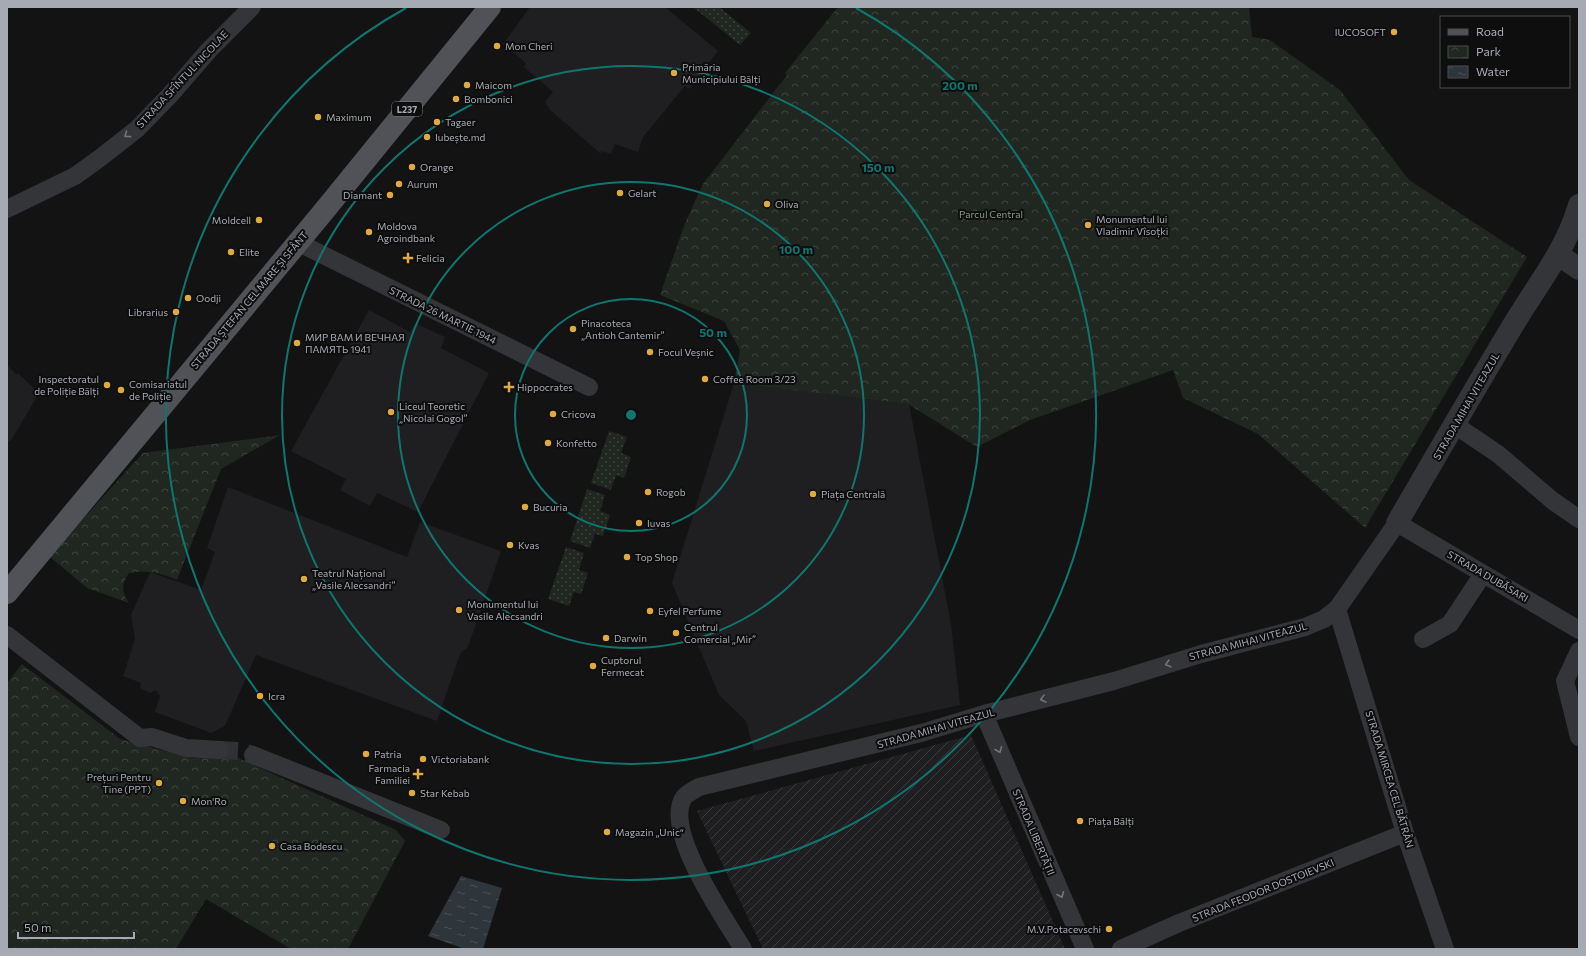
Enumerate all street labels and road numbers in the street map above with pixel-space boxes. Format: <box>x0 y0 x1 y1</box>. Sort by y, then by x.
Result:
street label: STRADA SFÎNTUL NICOLAE <box>134 28 230 130</box>
road number: L237 <box>392 102 422 116</box>
street label: STRADA ȘTEFAN CEL MARE ȘI SFÂNT <box>188 228 311 372</box>
street label: STRADA 26 MARTIE 1944 <box>388 284 498 346</box>
street label: STRADA MIHAI VITEAZUL <box>1430 350 1502 462</box>
street label: STRADA DUBĂSARI <box>1445 548 1531 604</box>
street label: STRADA MIHAI VITEAZUL <box>1188 619 1309 663</box>
street label: STRADA MIHAI VITEAZUL <box>876 705 996 751</box>
street label: STRADA MIRCEA CEL BĂTRÂN <box>1363 709 1417 849</box>
street label: STRADA LIBERTĂȚII <box>1009 787 1058 877</box>
street label: STRADA FЕODOR DOSTOIEVSKI <box>1190 856 1336 924</box>

